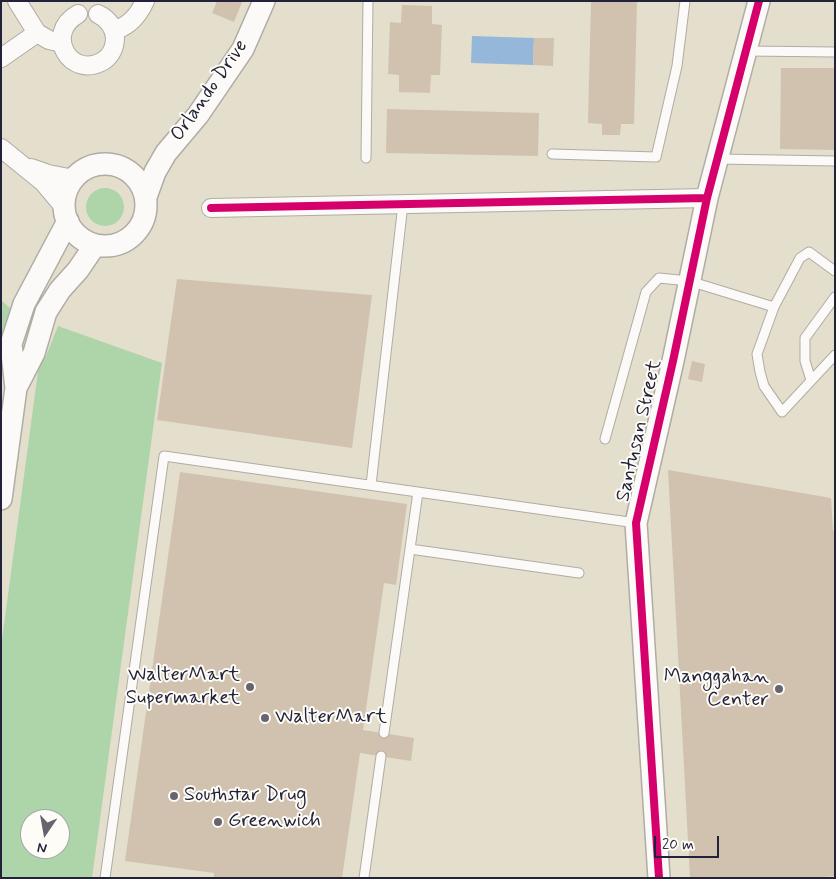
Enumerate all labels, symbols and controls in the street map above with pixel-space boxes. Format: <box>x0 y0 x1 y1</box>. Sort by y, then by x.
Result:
street label: Orlando Drive <box>166 36 254 146</box>
street label: Santusan Street <box>612 358 668 504</box>
place label: WalterMart Supermarket <box>126 664 240 711</box>
place label: Manggahan Center <box>664 666 769 713</box>
marker: WalterMart Supermarket <box>244 681 256 693</box>
marker: Manggahan Center <box>773 683 785 695</box>
place label: WalterMart <box>275 706 387 730</box>
marker: WalterMart <box>259 712 271 724</box>
place label: Southstar Drug <box>184 784 307 808</box>
marker: Southstar Drug <box>168 790 180 802</box>
north arrow <box>20 809 70 859</box>
place label: Greenwich <box>228 810 321 834</box>
marker: Greenwich <box>212 816 224 828</box>
scale bar <box>656 826 721 858</box>
text: 20 m <box>662 835 694 855</box>
text: N <box>36 838 49 857</box>

